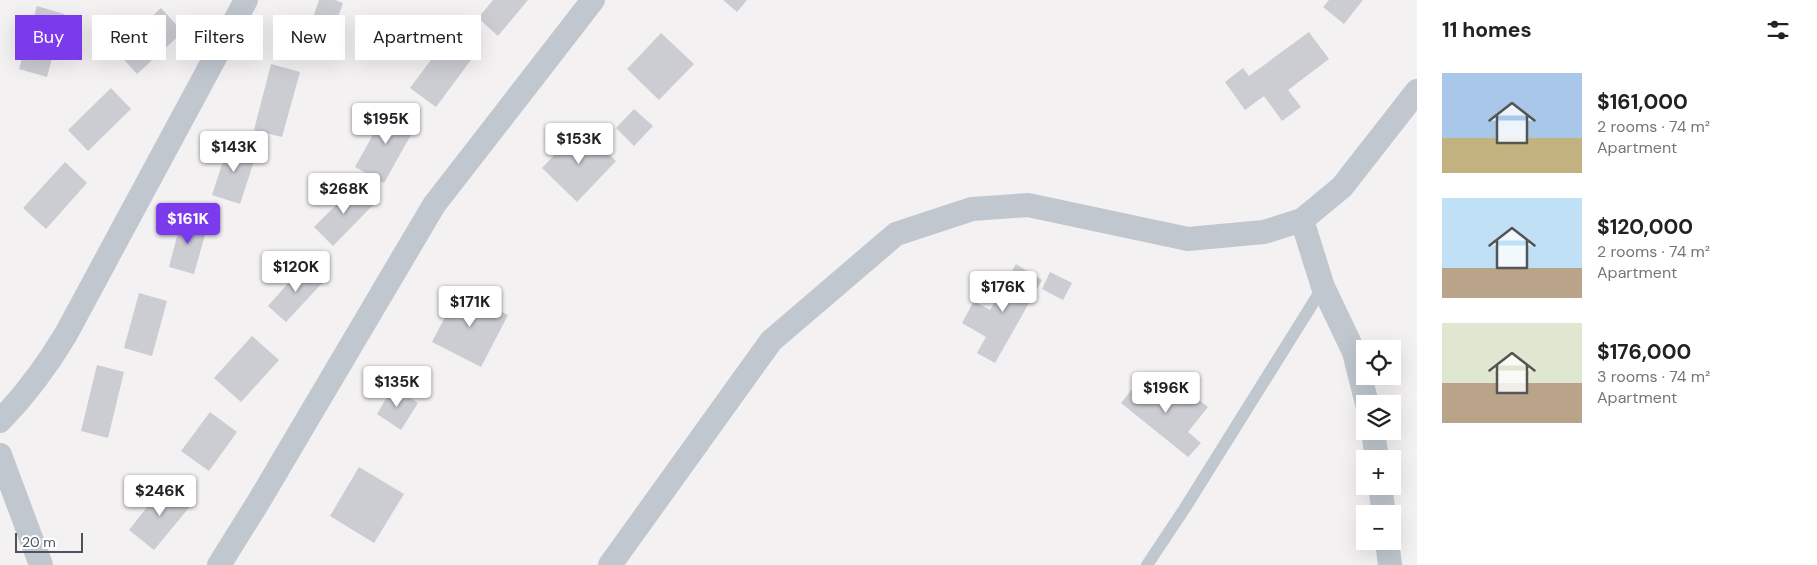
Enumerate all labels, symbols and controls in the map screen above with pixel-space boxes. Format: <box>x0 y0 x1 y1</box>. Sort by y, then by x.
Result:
chip: Buy <box>15 15 82 60</box>
chip: Rent <box>92 15 166 60</box>
chip: Filters <box>176 15 263 60</box>
chip: New <box>273 15 345 60</box>
chip: Apartment <box>355 15 481 60</box>
text: 11 homes <box>1442 16 1532 44</box>
icon: filters <box>1764 16 1792 44</box>
text: $161,000 <box>1597 88 1688 116</box>
icon: home <box>1482 93 1542 153</box>
pin: $195K <box>351 102 421 145</box>
text: $195K <box>363 108 409 129</box>
text: 2 rooms · 74 m² <box>1597 116 1710 137</box>
pin: $153K <box>544 122 614 165</box>
text: $153K <box>556 128 602 149</box>
pin: $143K <box>199 130 269 173</box>
text: $143K <box>211 136 257 157</box>
text: Apartment <box>1597 137 1677 158</box>
pin: $268K <box>309 172 379 215</box>
text: $268K <box>319 178 369 199</box>
pin: $161K <box>153 202 223 245</box>
text: $161K <box>167 208 209 229</box>
text: $120,000 <box>1597 213 1693 241</box>
icon: home <box>1482 218 1542 278</box>
text: 2 rooms · 74 m² <box>1597 241 1710 262</box>
pin: $120K <box>261 250 331 293</box>
text: $120K <box>273 256 319 277</box>
text: Apartment <box>1597 262 1677 283</box>
pin: $176K <box>968 270 1038 313</box>
text: $176K <box>981 276 1025 297</box>
pin: $171K <box>435 286 505 328</box>
text: $171K <box>450 291 490 312</box>
text: $176,000 <box>1597 338 1691 366</box>
map controls <box>1356 340 1401 550</box>
button: locate <box>1356 340 1401 385</box>
icon: home <box>1482 343 1542 403</box>
pin: $135K <box>362 366 432 408</box>
text: 3 rooms · 74 m² <box>1597 366 1710 387</box>
text: $135K <box>374 371 420 392</box>
pin: $196K <box>1131 372 1201 414</box>
text: $196K <box>1143 377 1189 398</box>
text: Apartment <box>1597 387 1677 408</box>
button: layers <box>1356 395 1401 440</box>
button: + <box>1356 450 1401 495</box>
pin: $246K <box>125 474 195 517</box>
text: $246K <box>135 480 185 501</box>
button: − <box>1356 505 1401 550</box>
scale bar <box>15 530 82 553</box>
text: 20 m <box>22 533 56 551</box>

